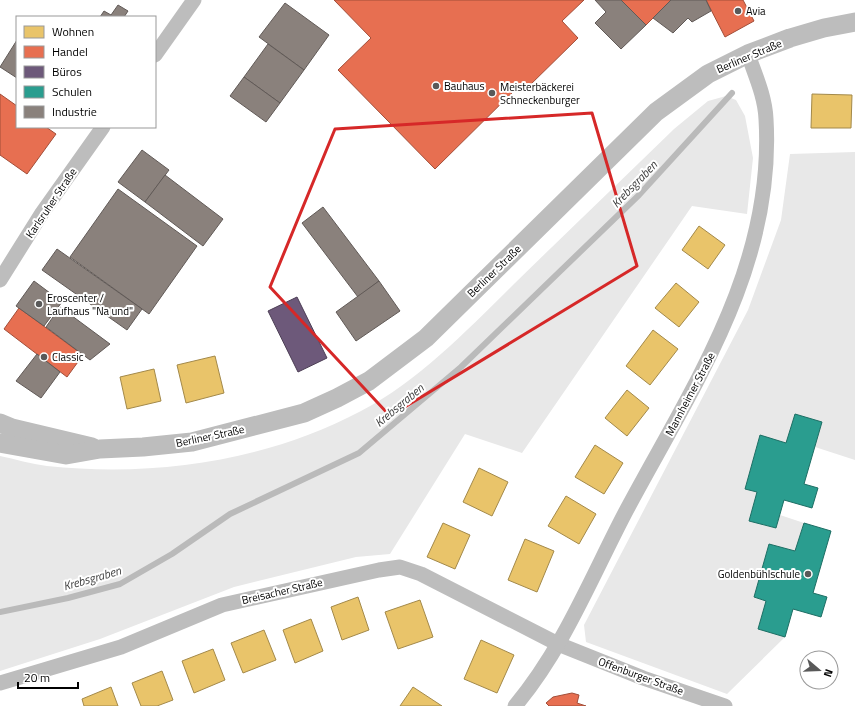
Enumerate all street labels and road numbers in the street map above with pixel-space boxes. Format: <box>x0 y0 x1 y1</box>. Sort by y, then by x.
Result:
street label: Berliner Straße <box>714 35 785 77</box>
street label: Karlsruher Straße <box>22 164 81 241</box>
street label: Berliner Straße <box>463 241 525 301</box>
street label: Mannheimer Straße <box>661 349 719 439</box>
street label: Berliner Straße <box>174 421 246 451</box>
street label: Breisacher Straße <box>240 574 324 608</box>
street label: Offenburger Straße <box>596 653 686 699</box>

